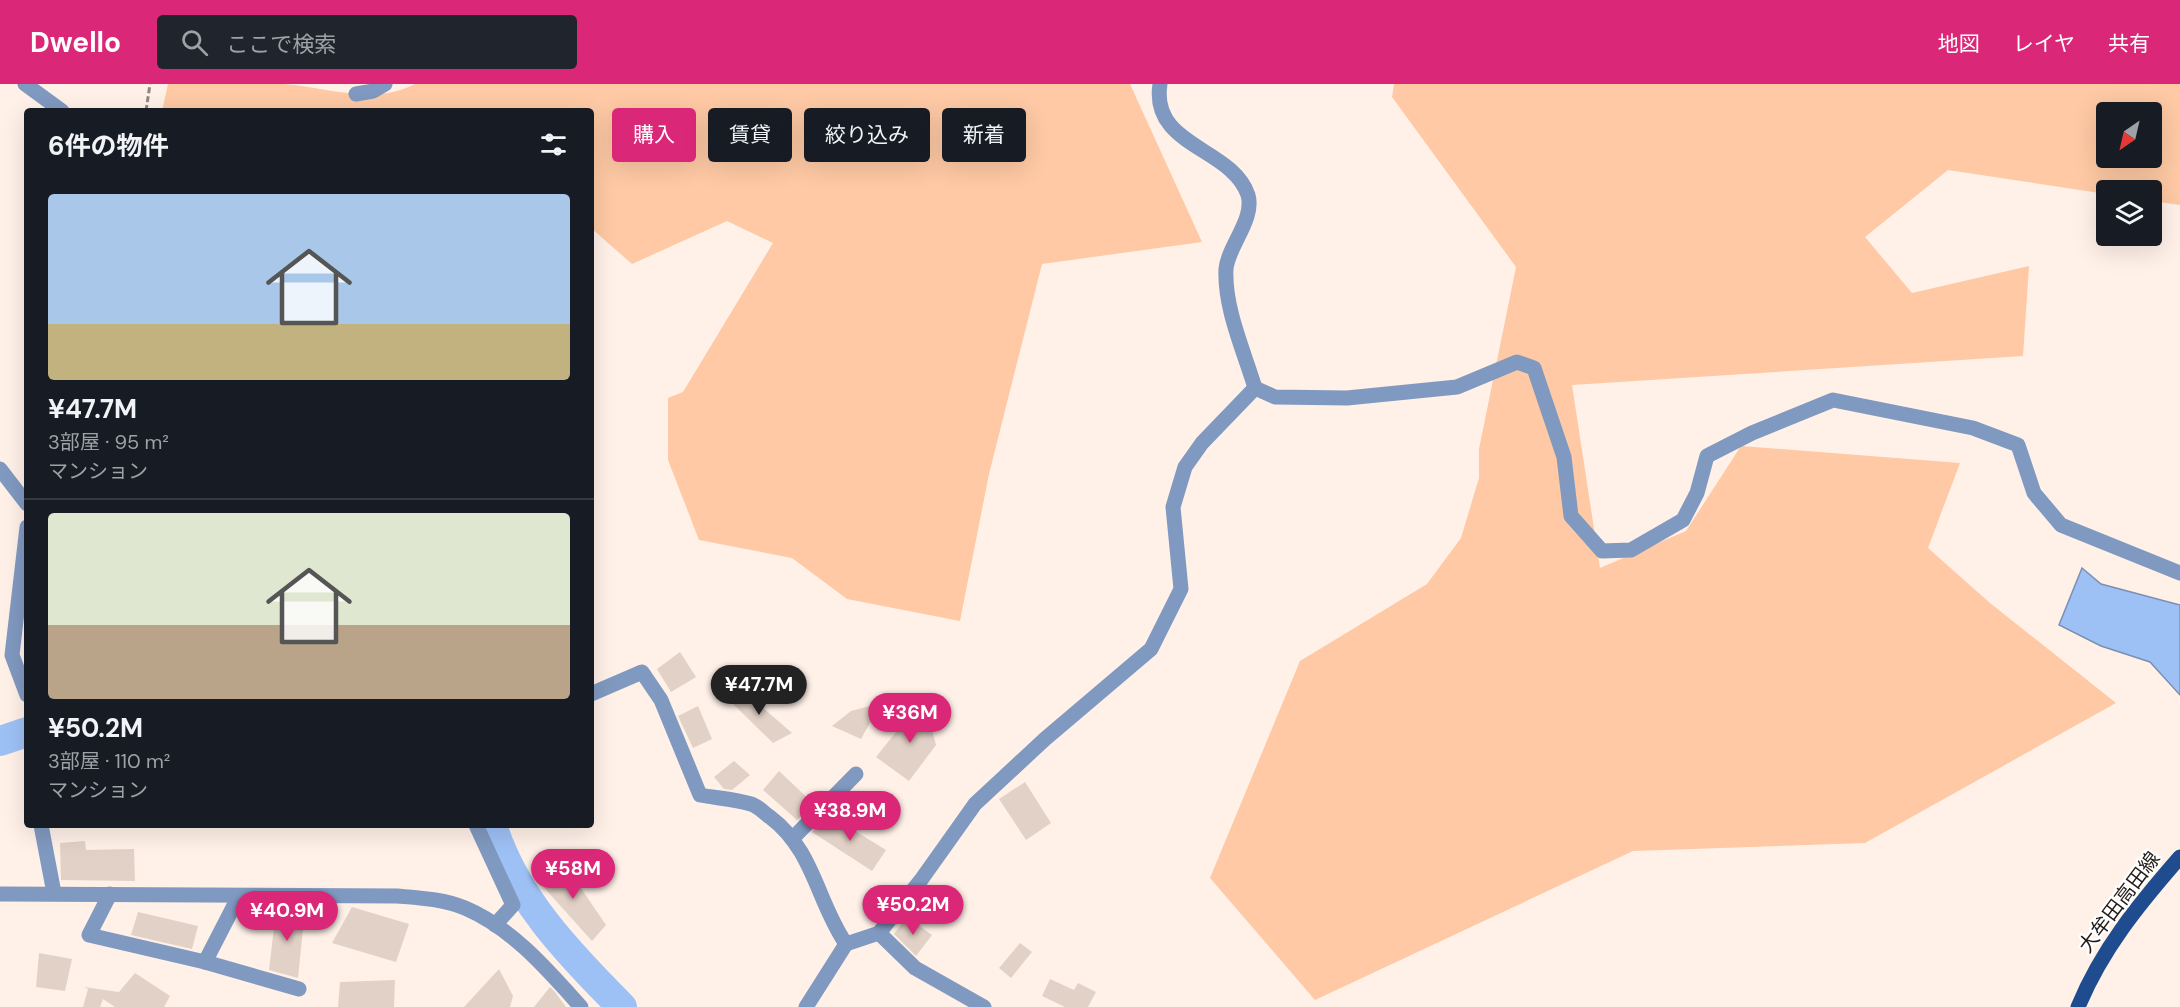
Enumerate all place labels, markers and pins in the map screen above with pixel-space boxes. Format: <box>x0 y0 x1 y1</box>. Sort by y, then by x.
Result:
pin: ¥47.7M <box>710 665 808 716</box>
pin: ¥36M <box>874 693 946 744</box>
pin: ¥38.9M <box>801 791 899 842</box>
pin: ¥58M <box>537 849 609 900</box>
pin: ¥50.2M <box>864 885 962 936</box>
pin: ¥40.9M <box>238 891 336 942</box>

